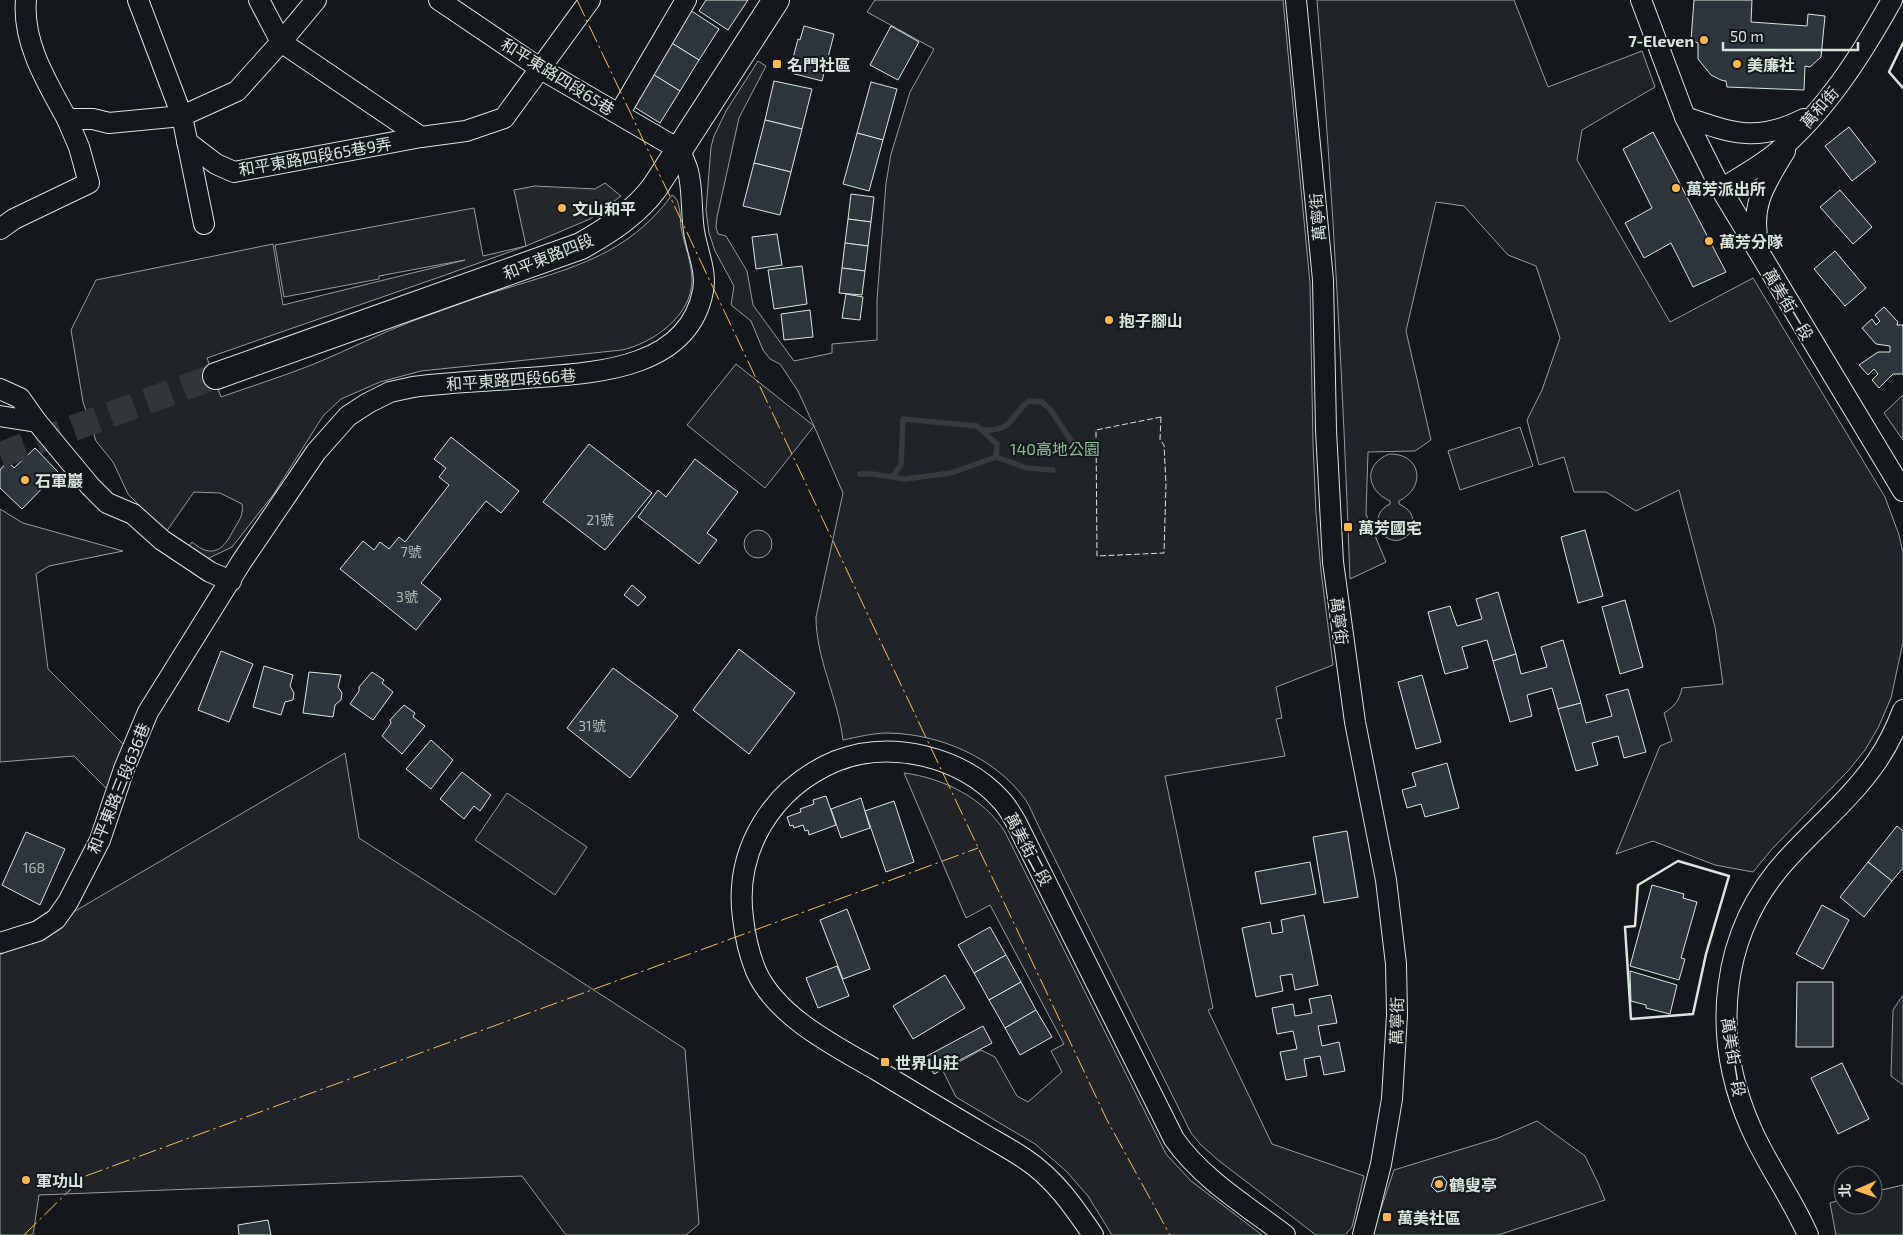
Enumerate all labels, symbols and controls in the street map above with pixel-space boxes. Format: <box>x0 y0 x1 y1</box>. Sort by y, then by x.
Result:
scale bar <box>1723 20 1858 52</box>
text: 50 m <box>1730 27 1764 45</box>
place label: 7-Eleven <box>1628 31 1694 50</box>
street label: 和平東路四段65巷 <box>498 34 618 118</box>
marker: 7-Eleven <box>1698 34 1710 46</box>
place label: 名門社區 <box>787 55 851 74</box>
place label: 美廉社 <box>1747 55 1795 74</box>
marker: 名門社區 <box>771 58 783 70</box>
marker: 美廉社 <box>1731 58 1743 70</box>
street label: 萬和街 <box>1796 83 1842 131</box>
street label: 和平東路四段65巷9弄 <box>237 133 393 179</box>
place label: 萬芳派出所 <box>1686 179 1766 198</box>
marker: 萬芳派出所 <box>1670 182 1682 194</box>
street label: 萬寧街 <box>1305 192 1329 242</box>
place label: 文山和平 <box>572 199 636 218</box>
marker: 文山和平 <box>556 202 568 214</box>
street label: 和平東路四段 <box>500 229 596 283</box>
place label: 萬芳分隊 <box>1719 232 1783 251</box>
marker: 萬芳分隊 <box>1703 235 1715 247</box>
street label: 萬美街一段 <box>1760 265 1818 343</box>
place label: 抱子腳山 <box>1119 311 1183 330</box>
marker: 抱子腳山 <box>1103 314 1115 326</box>
street label: 和平東路四段66巷 <box>445 365 577 393</box>
park label: 140高地公園 <box>1010 439 1100 458</box>
place label: 石軍巖 <box>35 471 83 490</box>
marker: 石軍巖 <box>19 474 31 486</box>
house number: 21號 <box>586 511 614 528</box>
place label: 萬芳國宅 <box>1358 518 1422 537</box>
marker: 萬芳國宅 <box>1342 521 1354 533</box>
house number: 7號 <box>400 543 422 560</box>
house number: 3號 <box>396 588 418 605</box>
street label: 萬寧街 <box>1328 596 1352 646</box>
house number: 31號 <box>578 717 606 734</box>
street label: 和平東路三段636巷 <box>83 720 153 856</box>
street label: 萬美街二段 <box>1002 809 1056 889</box>
house number: 168 <box>23 859 45 876</box>
street label: 萬寧街 <box>1386 997 1406 1045</box>
street label: 萬美街一段 <box>1718 1016 1750 1098</box>
place label: 世界山莊 <box>895 1053 959 1072</box>
marker: 世界山莊 <box>879 1056 891 1068</box>
north arrow <box>1833 1165 1883 1215</box>
place label: 軍功山 <box>36 1171 84 1190</box>
marker: 軍功山 <box>20 1174 32 1186</box>
place label: 鶴叟亭 <box>1449 1175 1497 1194</box>
marker: 鶴叟亭 <box>1433 1178 1445 1190</box>
text: 北 <box>1836 1183 1853 1198</box>
place label: 萬美社區 <box>1397 1208 1461 1227</box>
marker: 萬美社區 <box>1381 1211 1393 1223</box>

